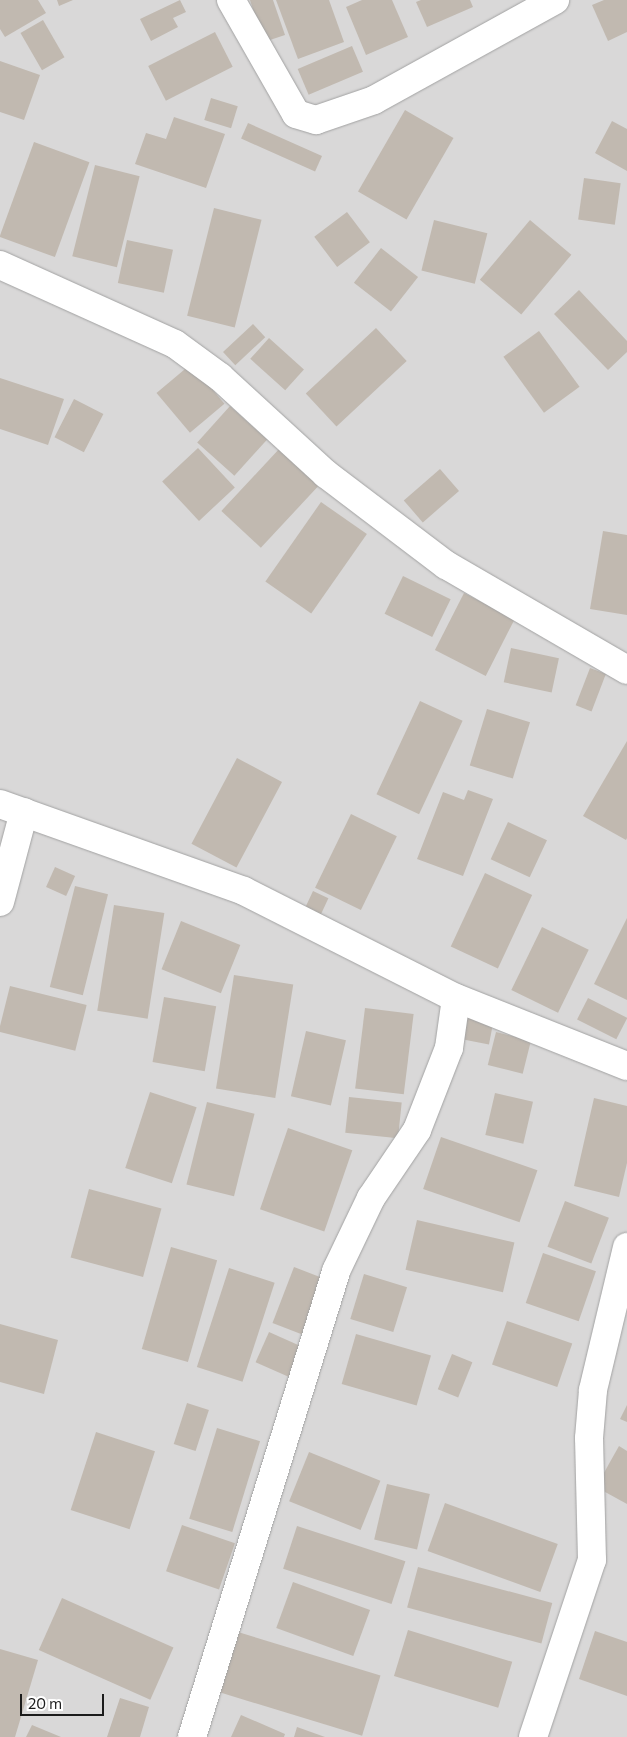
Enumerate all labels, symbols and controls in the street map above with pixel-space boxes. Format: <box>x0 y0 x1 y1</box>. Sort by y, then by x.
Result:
scale bar <box>22 1684 106 1716</box>
text: 20 m <box>28 1694 62 1712</box>

